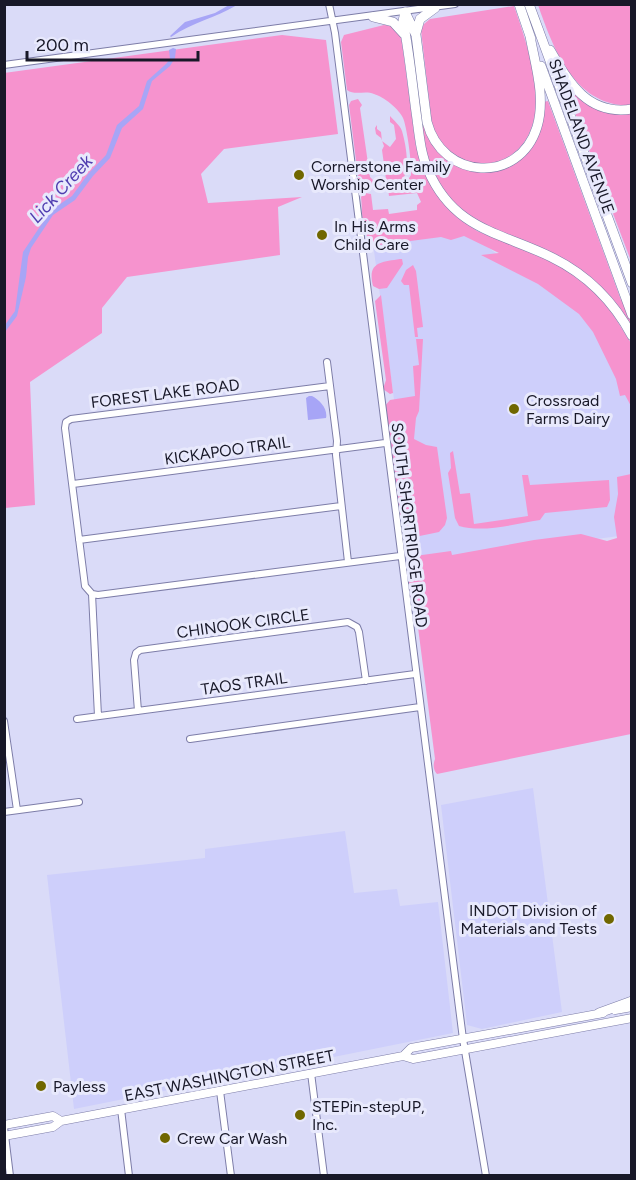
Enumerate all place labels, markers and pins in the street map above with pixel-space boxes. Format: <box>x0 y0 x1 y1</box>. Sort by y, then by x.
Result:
place label: Cornerstone Family Worship Center <box>311 157 451 194</box>
marker: Cornerstone Family Worship Center <box>292 168 306 182</box>
place label: In His Arms Child Care <box>334 217 416 254</box>
marker: In His Arms Child Care <box>315 228 329 242</box>
place label: Crossroad Farms Dairy <box>526 391 610 428</box>
marker: Crossroad Farms Dairy <box>507 402 521 416</box>
place label: INDOT Division of Materials and Tests <box>460 901 597 938</box>
marker: INDOT Division of Materials and Tests <box>602 912 616 926</box>
place label: Payless <box>53 1077 106 1096</box>
marker: Payless <box>34 1079 48 1093</box>
place label: STEPin-stepUP, Inc. <box>312 1097 425 1134</box>
marker: STEPin-stepUP, Inc. <box>293 1108 307 1122</box>
place label: Crew Car Wash <box>177 1129 287 1148</box>
marker: Crew Car Wash <box>158 1131 172 1145</box>

